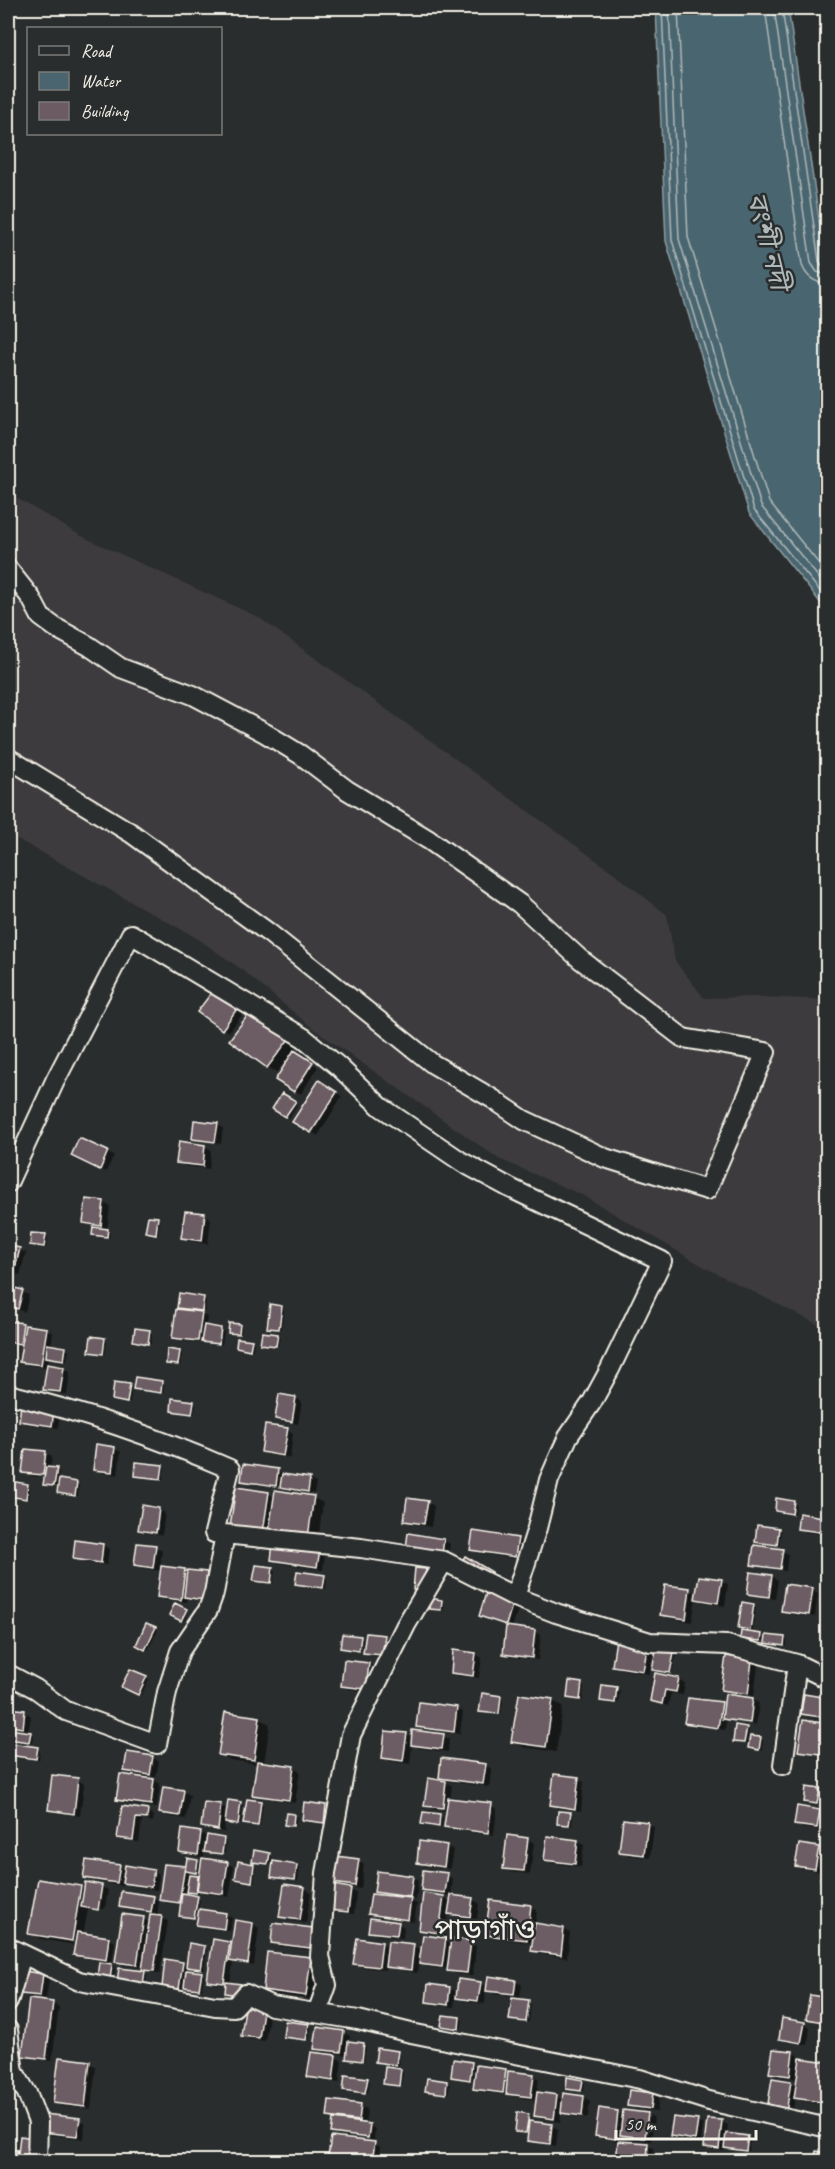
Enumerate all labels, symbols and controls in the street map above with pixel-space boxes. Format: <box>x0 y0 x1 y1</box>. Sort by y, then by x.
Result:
legend <box>27 27 222 135</box>
text: Road <box>81 40 114 62</box>
text: Water <box>81 70 122 92</box>
text: Building <box>81 100 130 122</box>
water label: বংশী নদী <box>740 189 798 298</box>
district label: পাড়াগাঁও <box>434 1912 536 1947</box>
scale bar <box>616 2103 756 2141</box>
text: 50 m <box>625 2113 658 2135</box>

